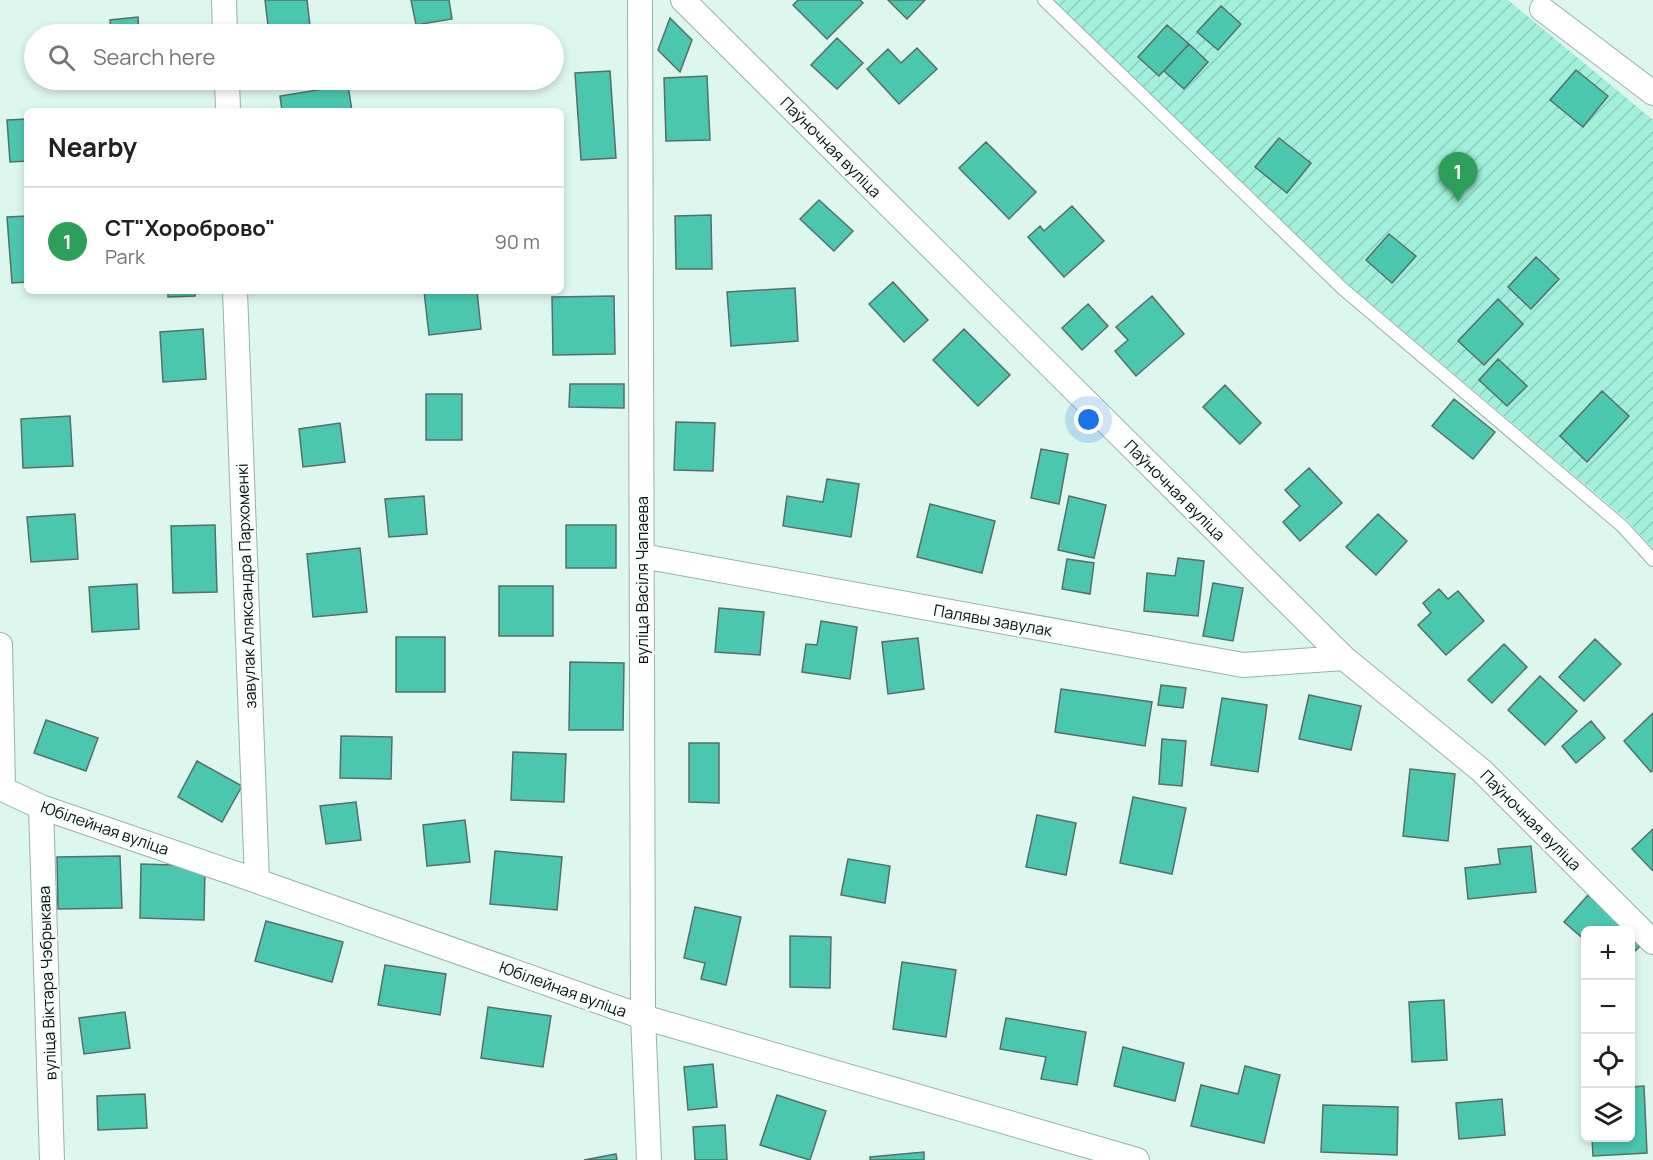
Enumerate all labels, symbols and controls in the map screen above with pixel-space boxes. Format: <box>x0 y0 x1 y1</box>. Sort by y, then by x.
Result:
search box <box>24 24 564 90</box>
icon: search <box>45 41 78 74</box>
text: Search here <box>93 42 215 72</box>
street label: Паўночная вуліца <box>776 92 886 202</box>
text: Nearby <box>48 129 137 165</box>
pin: 1 <box>1438 152 1478 202</box>
text: СТ"Хороброво" <box>105 213 275 243</box>
text: 1 <box>63 228 72 255</box>
text: 90 m <box>494 228 540 255</box>
text: Park <box>105 243 145 270</box>
your location <box>1074 405 1103 434</box>
street label: Паўночная вуліца <box>1120 435 1230 545</box>
street label: завулак Аляксандра Пархоменкі <box>231 463 261 709</box>
street label: вуліца Васіля Чапаева <box>631 496 653 664</box>
street label: Палявы завулак <box>932 599 1055 641</box>
street label: Паўночная вуліца <box>1476 765 1586 875</box>
street label: Юбілейная вуліца <box>38 796 172 860</box>
street label: вуліца Віктара Чэбрыкава <box>33 886 61 1080</box>
map controls <box>1581 926 1635 1142</box>
button: + <box>1581 926 1635 980</box>
street label: Юбілейная вуліца <box>496 956 630 1022</box>
button: − <box>1581 980 1635 1034</box>
button: locate <box>1581 1034 1635 1088</box>
button: layers <box>1581 1088 1635 1142</box>

